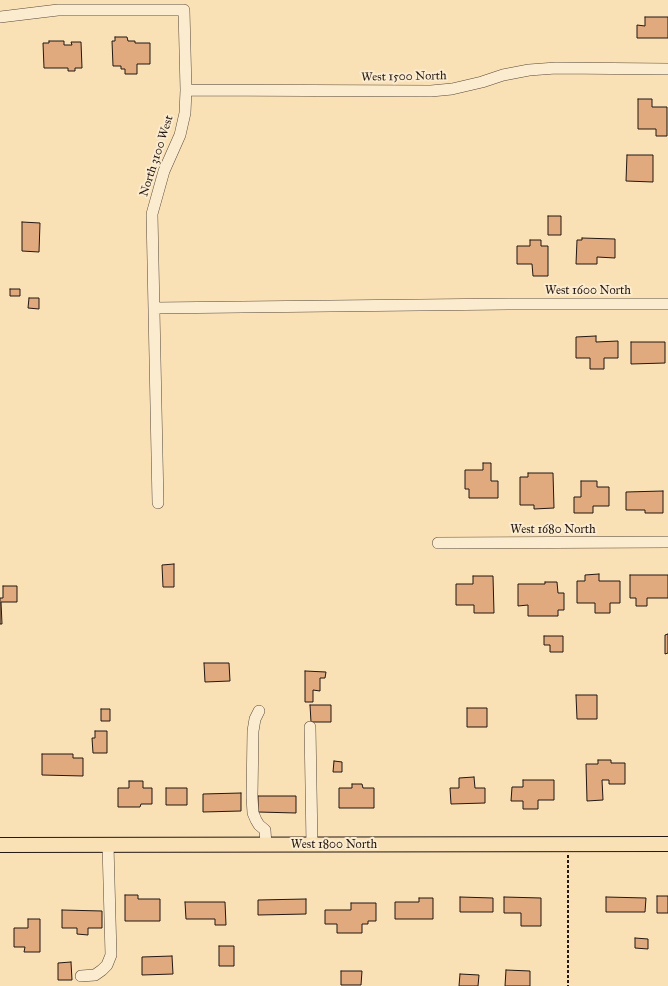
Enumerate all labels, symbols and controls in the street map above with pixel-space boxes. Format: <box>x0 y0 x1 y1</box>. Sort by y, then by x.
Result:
street label: West 1500 North <box>361 69 447 85</box>
street label: North 3100 West <box>137 114 177 198</box>
street label: West 1600 North <box>545 284 631 298</box>
street label: West 1680 North <box>510 523 596 537</box>
street label: West 1800 North <box>291 838 377 852</box>

